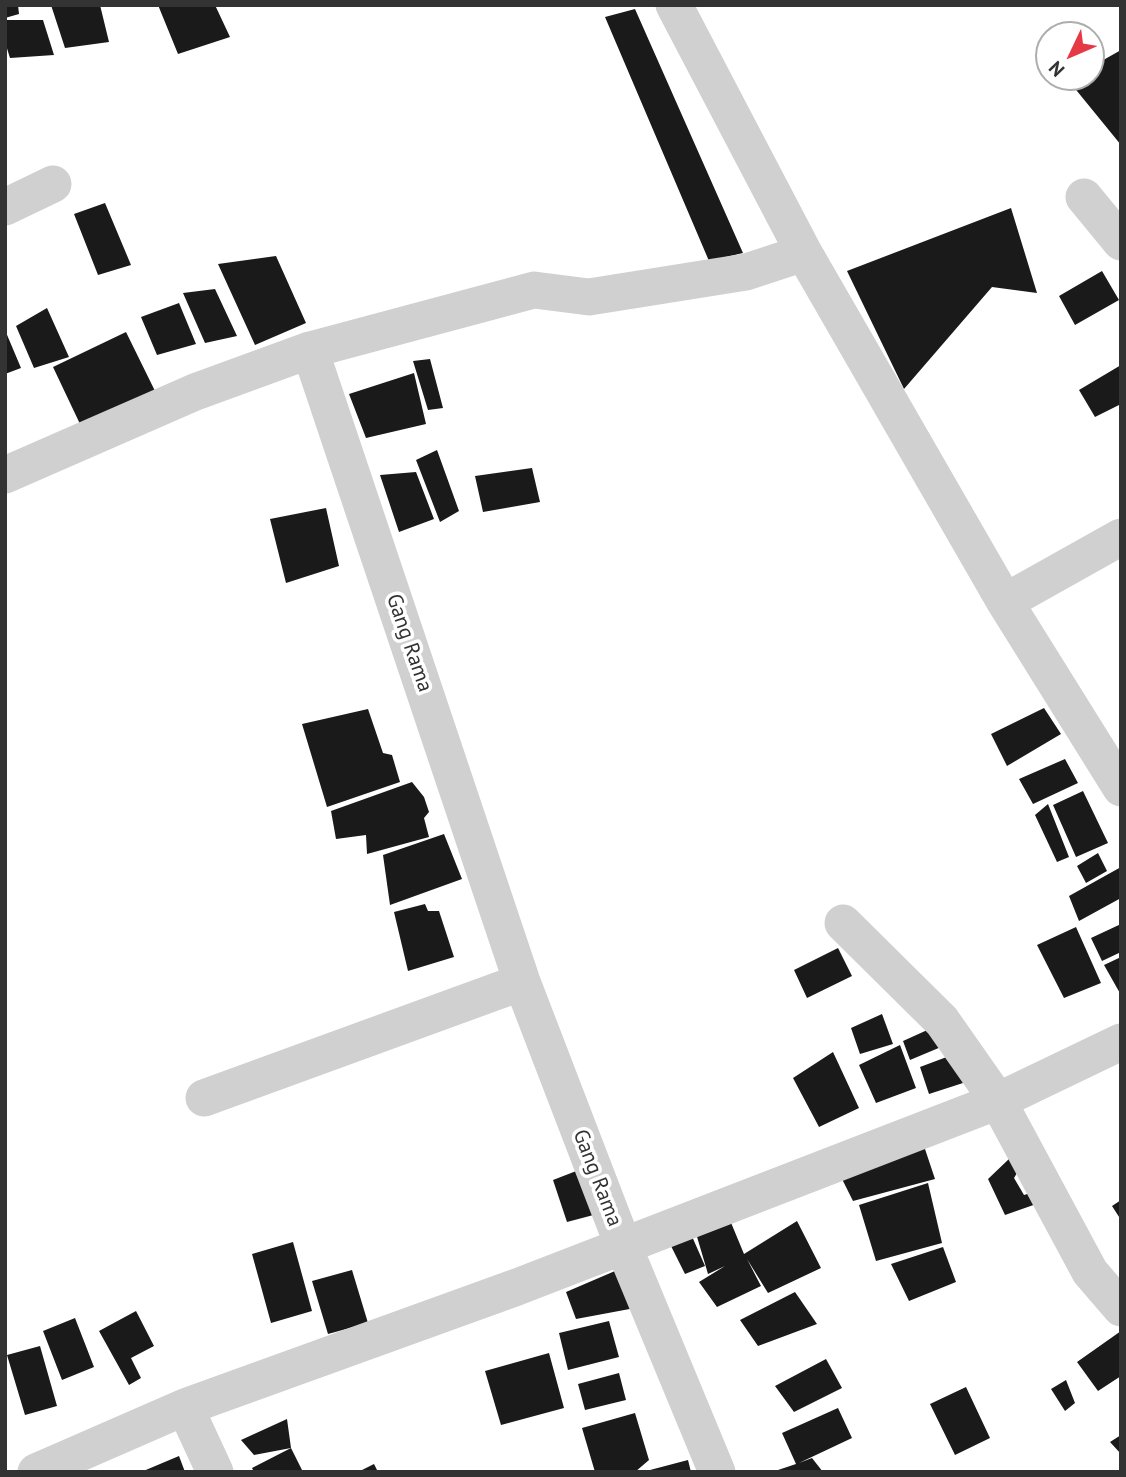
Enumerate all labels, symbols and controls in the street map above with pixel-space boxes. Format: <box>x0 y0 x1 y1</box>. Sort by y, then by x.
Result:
north arrow <box>1035 21 1105 91</box>
text: N <box>1043 56 1069 82</box>
street label: Gang Rama <box>381 591 437 695</box>
street label: Gang Rama <box>567 1126 627 1230</box>

